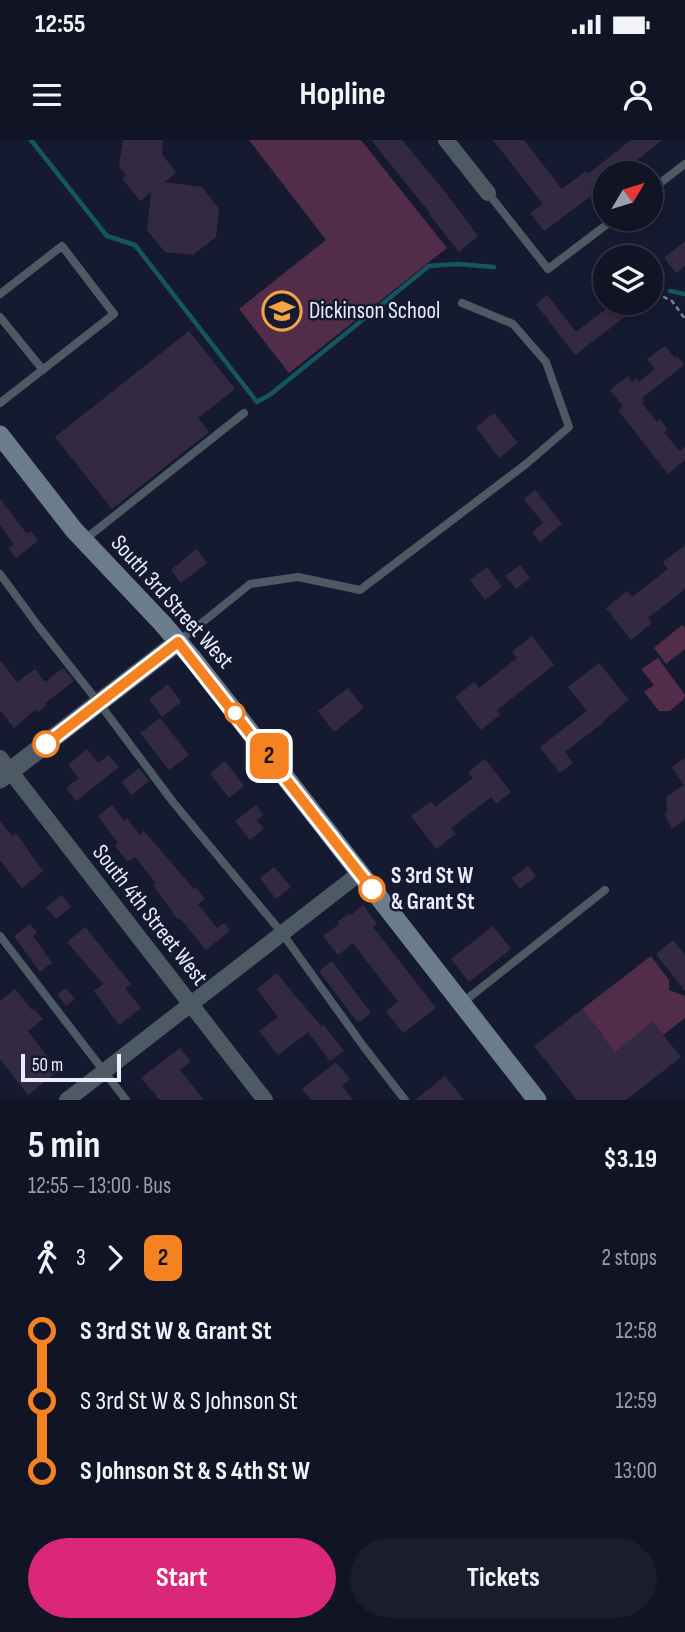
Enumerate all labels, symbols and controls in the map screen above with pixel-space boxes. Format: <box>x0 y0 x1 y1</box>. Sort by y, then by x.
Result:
text: 12:55 <box>35 9 86 40</box>
text: Hopline <box>299 75 386 114</box>
icon: menu <box>28 76 66 114</box>
icon: person <box>619 76 657 114</box>
north arrow <box>593 161 663 231</box>
map controls <box>593 161 663 315</box>
button: layers <box>593 245 663 315</box>
school or university icon: Dickinson School <box>261 290 303 332</box>
place label: Dickinson School <box>309 297 440 325</box>
street label: South 3rd Street West <box>105 529 239 675</box>
unlabelled marker <box>225 703 245 723</box>
unlabelled marker <box>33 731 59 757</box>
line badge: 2 <box>246 733 292 779</box>
text: 2 <box>264 741 274 770</box>
street label: South 4th Street West <box>86 839 214 991</box>
place label: S 3rd St W & Grant St <box>391 862 475 916</box>
marker: S 3rd St W & Grant St <box>359 876 385 902</box>
scale bar <box>21 1051 121 1083</box>
text: 50 m <box>32 1054 63 1077</box>
text: 5 min <box>28 1123 100 1168</box>
text: $3.19 <box>603 1144 657 1175</box>
text: 12:55 – 13:00 · Bus <box>28 1172 171 1200</box>
icon: walk <box>28 1239 66 1277</box>
icon: forward <box>96 1239 134 1277</box>
text: 2 <box>158 1243 168 1272</box>
text: 3 <box>76 1244 86 1272</box>
text: 2 stops <box>601 1244 657 1272</box>
text: S 3rd St W & Grant St <box>80 1316 272 1347</box>
text: 12:58 <box>616 1317 657 1345</box>
text: S 3rd St W & S Johnson St <box>80 1386 298 1417</box>
text: 12:59 <box>615 1387 657 1415</box>
text: S Johnson St & S 4th St W <box>80 1456 310 1487</box>
text: 13:00 <box>614 1457 657 1485</box>
button: Start <box>28 1538 336 1618</box>
button: Tickets <box>350 1538 657 1618</box>

